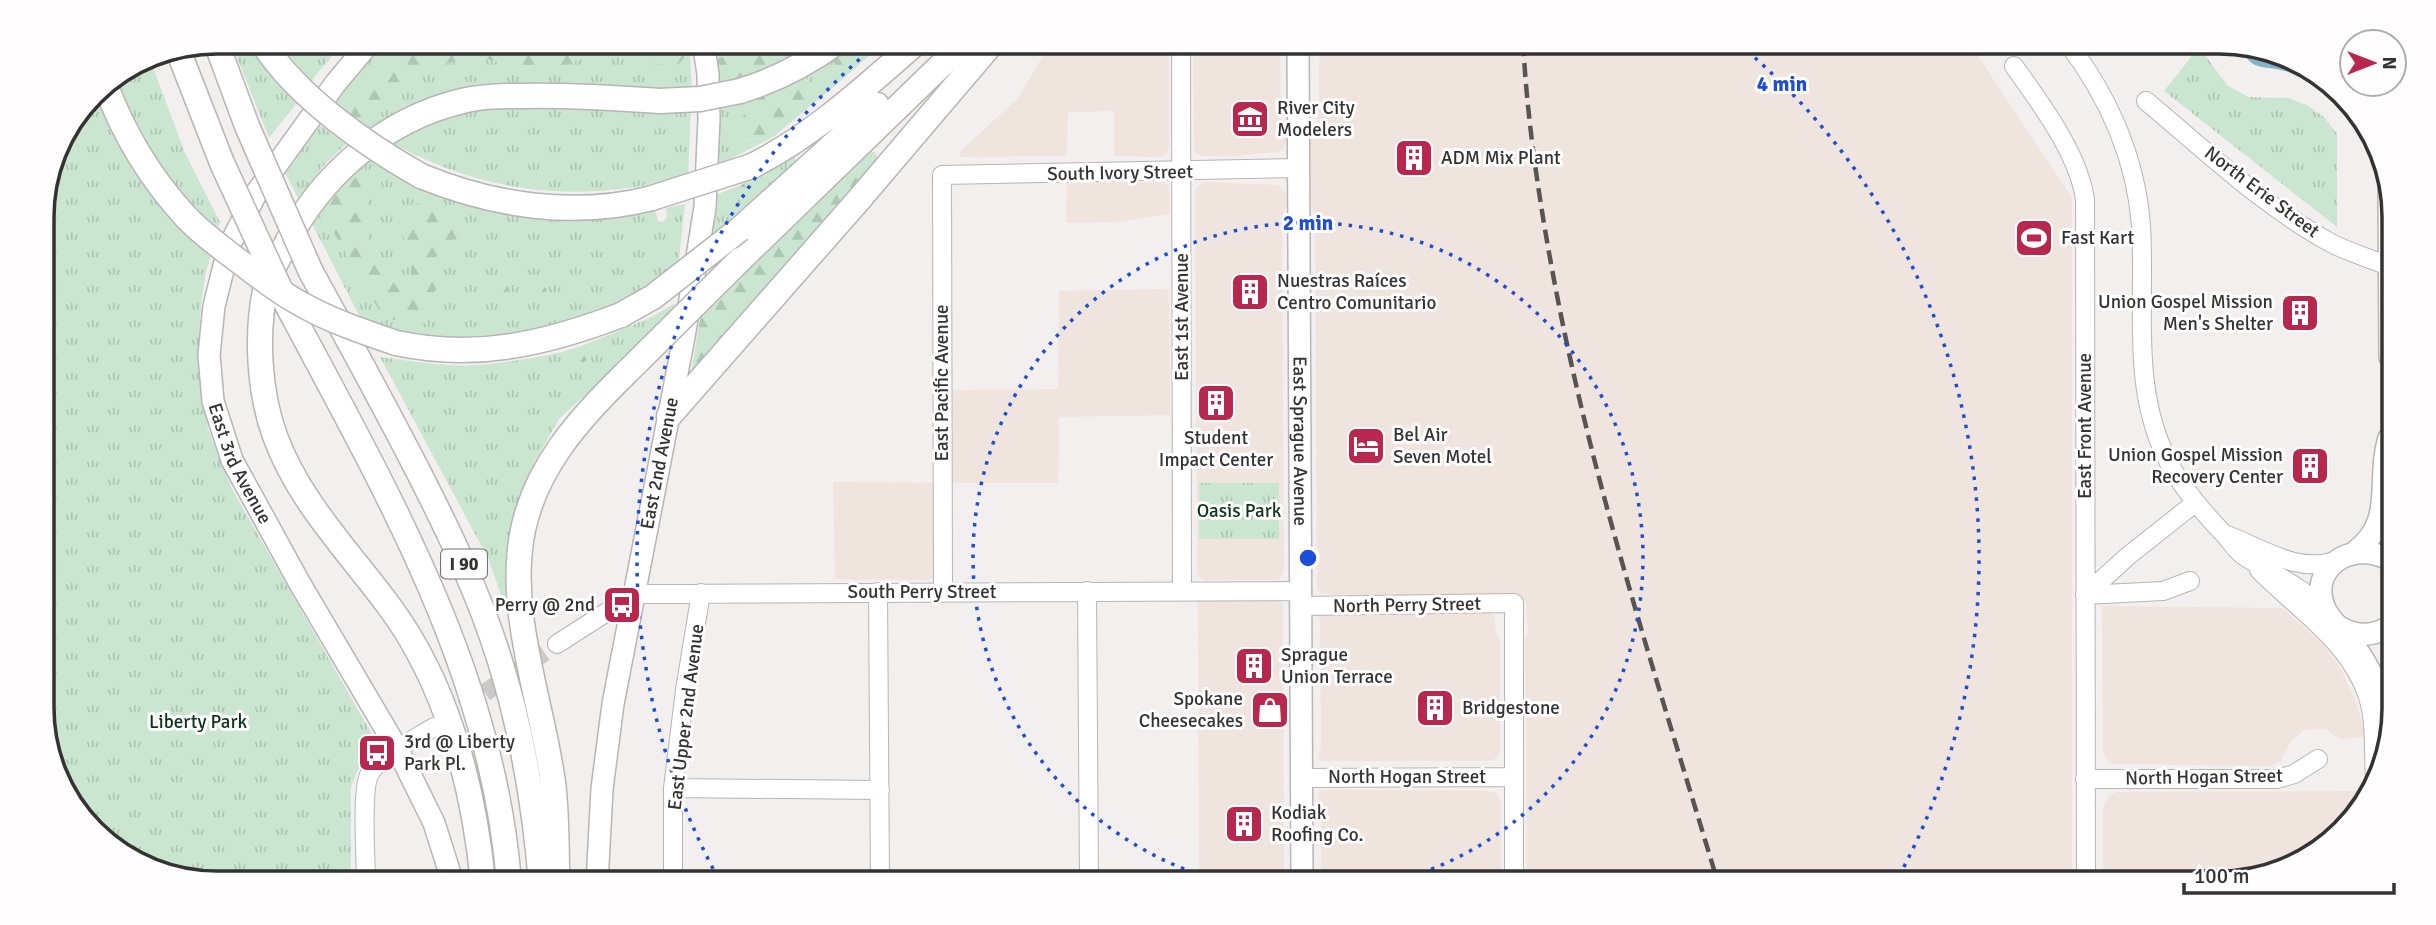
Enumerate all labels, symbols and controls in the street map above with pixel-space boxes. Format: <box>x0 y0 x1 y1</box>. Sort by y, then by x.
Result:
north arrow <box>2338 28 2408 98</box>
text: N <box>2377 56 2401 70</box>
text: 4 min <box>1757 71 1807 97</box>
place label: River City Modelers <box>1277 96 1355 142</box>
museum icon: River City Modelers <box>1229 98 1271 140</box>
building icon: ADM Mix Plant <box>1393 137 1435 179</box>
street label: North Erie Street <box>2200 141 2325 243</box>
place label: ADM Mix Plant <box>1441 146 1561 170</box>
street label: South Ivory Street <box>1047 160 1193 186</box>
text: 2 min <box>1283 210 1333 236</box>
sports icon: Fast Kart <box>2013 217 2055 259</box>
place label: Fast Kart <box>2061 226 2134 250</box>
street label: East 1st Avenue <box>1170 253 1194 381</box>
place label: Nuestras Raíces Centro Comunitario <box>1277 269 1436 315</box>
building icon: Nuestras Raíces Centro Comunitario <box>1229 271 1271 313</box>
place label: Union Gospel Mission Men's Shelter <box>2098 290 2273 336</box>
building icon: Union Gospel Mission Men's Shelter <box>2279 292 2321 334</box>
street label: East Pacific Avenue <box>930 304 954 462</box>
street label: East Front Avenue <box>2073 353 2097 499</box>
street label: East Sprague Avenue <box>1287 356 1312 526</box>
building icon: Student Impact Center <box>1195 382 1237 424</box>
street label: East 2nd Avenue <box>635 395 684 531</box>
street label: East 3rd Avenue <box>202 400 277 528</box>
place label: Bel Air Seven Motel <box>1393 423 1492 469</box>
hotel icon: Bel Air Seven Motel <box>1345 425 1387 467</box>
place label: Student Impact Center <box>1159 426 1273 472</box>
place label: Union Gospel Mission Recovery Center <box>2108 443 2283 489</box>
building icon: Union Gospel Mission Recovery Center <box>2289 445 2331 487</box>
park label: Oasis Park <box>1197 499 1282 523</box>
centre of rings <box>1296 546 1320 570</box>
road number: I 90 <box>441 550 487 578</box>
street label: South Perry Street <box>848 580 997 604</box>
bus stop icon: Perry @ 2nd <box>601 584 643 626</box>
street label: North Perry Street <box>1333 592 1482 618</box>
place label: Perry @ 2nd <box>495 593 595 617</box>
street label: East Upper 2nd Avenue <box>663 623 709 811</box>
place label: Sprague Union Terrace <box>1281 643 1393 689</box>
building icon: Sprague Union Terrace <box>1233 645 1275 687</box>
place label: Spokane Cheesecakes <box>1139 687 1243 733</box>
building icon: Bridgestone <box>1414 687 1456 729</box>
shop icon: Spokane Cheesecakes <box>1249 689 1291 731</box>
place label: Bridgestone <box>1462 696 1560 720</box>
park label: Liberty Park <box>149 710 247 734</box>
place label: 3rd @ Liberty Park Pl. <box>404 730 515 776</box>
bus stop icon: 3rd @ Liberty Park Pl. <box>356 732 398 774</box>
street label: North Hogan Street <box>2125 764 2283 790</box>
street label: North Hogan Street <box>1328 765 1486 789</box>
place label: Kodiak Roofing Co. <box>1271 801 1363 847</box>
building icon: Kodiak Roofing Co. <box>1223 803 1265 845</box>
scale bar <box>2184 852 2394 896</box>
text: 100 m <box>2194 863 2249 889</box>

